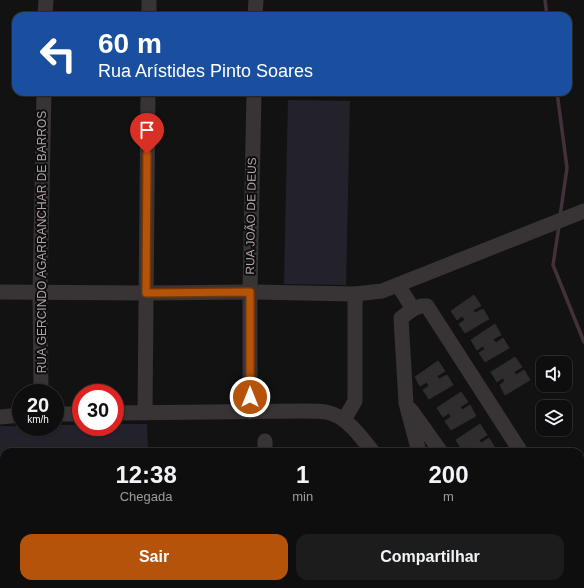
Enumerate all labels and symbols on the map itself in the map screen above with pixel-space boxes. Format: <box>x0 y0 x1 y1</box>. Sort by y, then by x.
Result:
street label: RUA GERCINDO AGARRANCHAR DE BARROS <box>35 111 49 373</box>
pin <box>130 113 164 154</box>
street label: RUA JOÃO DE DEUS <box>243 157 259 275</box>
position arrow <box>229 376 271 418</box>
speed limit sign: 30 <box>72 384 124 436</box>

